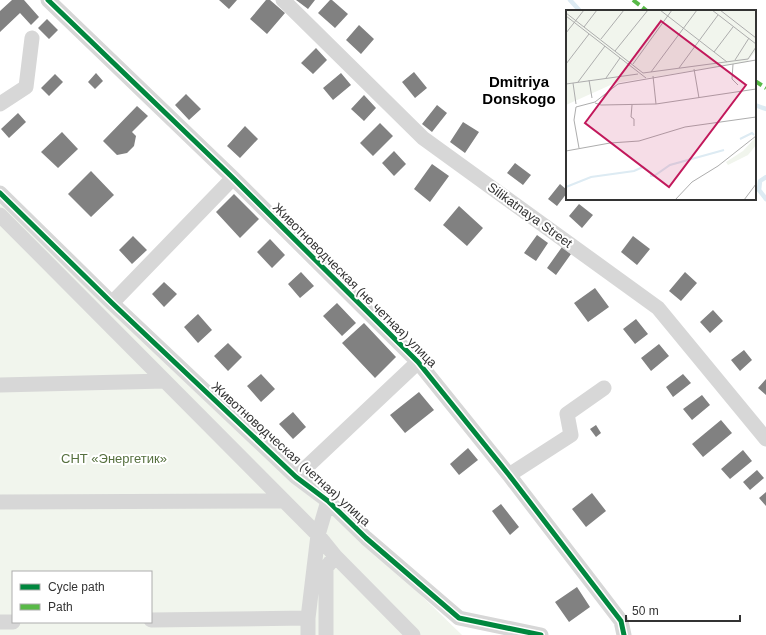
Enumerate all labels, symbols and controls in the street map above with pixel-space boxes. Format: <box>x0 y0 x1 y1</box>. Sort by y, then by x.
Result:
inset map <box>566 10 756 200</box>
district label: Dmitriya Donskogo <box>482 73 556 107</box>
street label: Silikatnaya Street <box>485 179 576 251</box>
street label: Животноводческая (не четная) улица <box>270 200 441 371</box>
street label: Животноводческая (четная) улица <box>209 379 374 530</box>
park label: СНТ «Энергетик» <box>61 451 167 466</box>
legend <box>12 571 152 623</box>
text: Cycle path <box>48 580 105 594</box>
scale bar <box>626 597 740 623</box>
text: Path <box>48 600 73 614</box>
text: 50 m <box>632 604 659 618</box>

